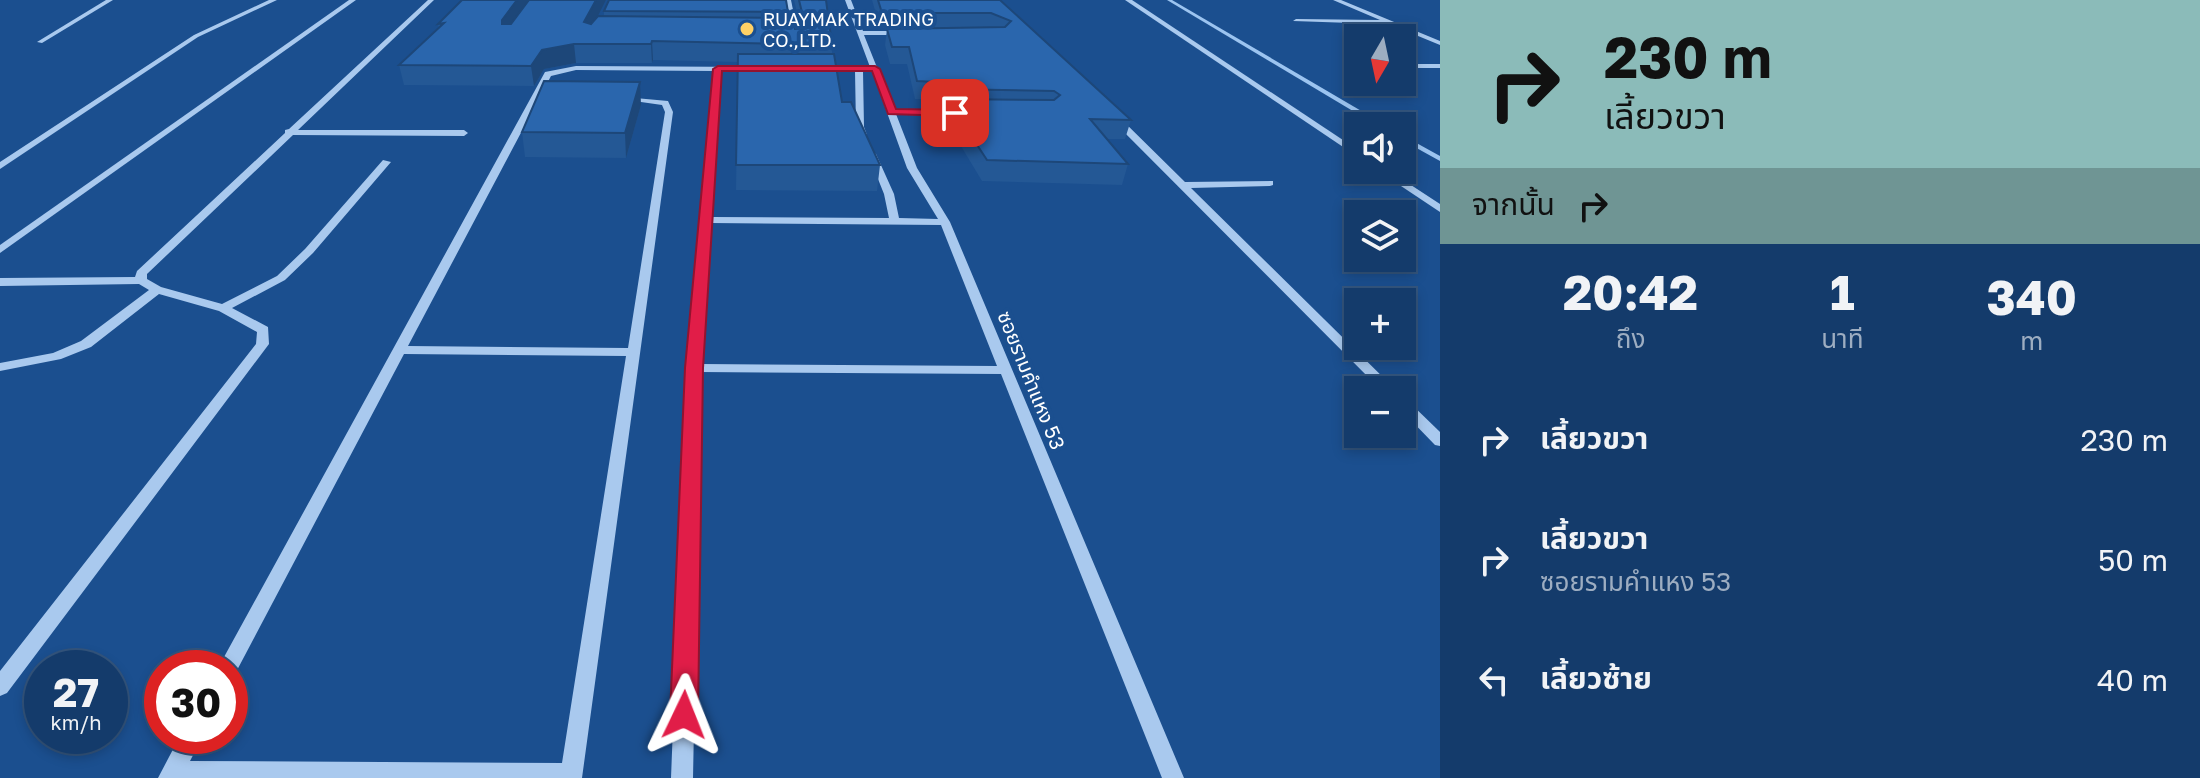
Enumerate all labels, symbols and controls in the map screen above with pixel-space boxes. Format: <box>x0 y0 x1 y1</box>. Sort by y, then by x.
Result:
place label: RUAYMAK TRADING CO.,LTD. <box>763 8 934 51</box>
marker: RUAYMAK TRADING CO.,LTD. <box>738 20 756 38</box>
text: 230 m <box>1604 23 1772 90</box>
north arrow <box>1344 24 1416 96</box>
map controls <box>1344 24 1416 448</box>
icon: right <box>1472 32 1576 136</box>
pin <box>921 79 989 147</box>
icon: arrive <box>933 91 977 135</box>
text: เลี้ยวขวา <box>1604 94 1726 137</box>
button: sound <box>1344 112 1416 184</box>
icon: right <box>1571 184 1615 228</box>
text: จากนั้น <box>1472 186 1555 222</box>
button: layers <box>1344 200 1416 272</box>
text: 20:42 <box>1563 263 1698 321</box>
text: 1 <box>1830 263 1855 321</box>
text: 340 <box>1987 268 2077 326</box>
button: + <box>1344 288 1416 360</box>
street label: ซอยรามคำแหง 53 <box>993 307 1071 453</box>
text: ถึง <box>1616 323 1645 354</box>
text: นาที <box>1821 323 1863 354</box>
text: m <box>2020 325 2043 356</box>
button: − <box>1344 376 1416 448</box>
icon: right <box>1472 418 1516 462</box>
text: เลี้ยวขวา <box>1540 420 1648 456</box>
text: 230 m <box>2080 422 2168 458</box>
text: เลี้ยวขวา <box>1540 520 1648 556</box>
icon: right <box>1472 538 1516 582</box>
text: 50 m <box>2098 542 2168 578</box>
text: ซอยรามคำแหง 53 <box>1540 566 1731 597</box>
speed limit sign: 30 <box>144 650 248 754</box>
icon: left <box>1472 658 1516 702</box>
text: เลี้ยวซ้าย <box>1540 660 1652 696</box>
text: 40 m <box>2097 662 2168 698</box>
text: 27 <box>53 668 99 716</box>
position arrow <box>642 673 726 757</box>
text: km/h <box>51 710 101 734</box>

